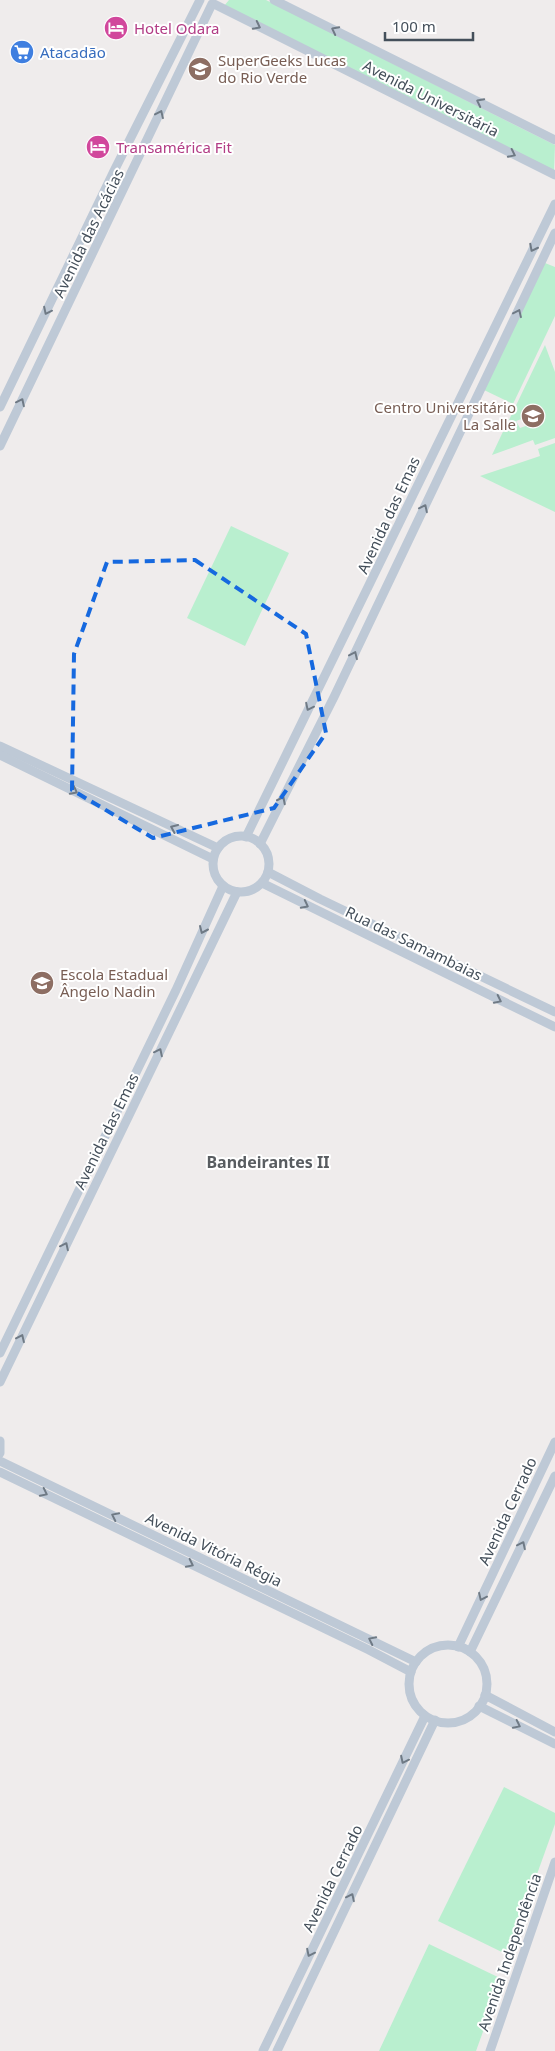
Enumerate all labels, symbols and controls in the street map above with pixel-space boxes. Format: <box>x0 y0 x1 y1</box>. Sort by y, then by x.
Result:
scale bar <box>385 10 472 42</box>
hotel icon: Hotel Odara <box>103 15 129 41</box>
text: 100 m <box>392 16 436 36</box>
place label: Hotel Odara <box>134 18 220 38</box>
one-way arrow <box>252 20 261 30</box>
one-way arrow <box>331 26 340 36</box>
supermarket icon: Atacadão <box>9 39 35 65</box>
place label: Atacadão <box>40 42 106 62</box>
place label: SuperGeeks Lucas do Rio Verde <box>218 50 346 87</box>
street label: Avenida Universitária <box>360 55 502 141</box>
school or university icon: SuperGeeks Lucas do Rio Verde <box>187 56 213 82</box>
one-way arrow <box>476 98 485 109</box>
one-way arrow <box>154 110 164 119</box>
hotel icon: Transamérica Fit <box>85 134 111 160</box>
place label: Transamérica Fit <box>116 137 232 157</box>
one-way arrow <box>507 148 516 159</box>
street label: Avenida das Acácias <box>48 165 128 301</box>
one-way arrow <box>529 243 539 252</box>
one-way arrow <box>43 305 53 314</box>
one-way arrow <box>511 309 521 318</box>
place label: Centro Universitário La Salle <box>374 397 516 434</box>
one-way arrow <box>15 399 25 408</box>
school or university icon: Centro Universitário La Salle <box>520 403 546 429</box>
street label: Avenida das Emas <box>352 453 424 577</box>
one-way arrow <box>418 505 428 514</box>
one-way arrow <box>348 651 358 660</box>
one-way arrow <box>304 702 315 711</box>
one-way arrow <box>69 785 78 795</box>
one-way arrow <box>276 796 286 805</box>
one-way arrow <box>170 824 179 834</box>
one-way arrow <box>300 899 309 909</box>
street label: Rua das Samambaias <box>342 901 486 985</box>
one-way arrow <box>198 925 209 934</box>
place label: Escola Estadual Ângelo Nadin <box>60 964 168 1001</box>
school or university icon: Escola Estadual Ângelo Nadin <box>29 970 55 996</box>
one-way arrow <box>493 993 502 1004</box>
one-way arrow <box>153 1048 163 1057</box>
street label: Avenida das Emas <box>69 1070 143 1192</box>
district label: Bandeirantes II <box>206 1151 330 1173</box>
one-way arrow <box>59 1242 70 1251</box>
one-way arrow <box>15 1334 25 1343</box>
street label: Avenida Cerrado <box>473 1454 541 1568</box>
one-way arrow <box>39 1487 48 1497</box>
street label: Avenida Vitória Régia <box>142 1507 286 1591</box>
one-way arrow <box>111 1512 120 1523</box>
one-way arrow <box>515 1541 526 1550</box>
one-way arrow <box>185 1558 194 1568</box>
one-way arrow <box>478 1591 488 1600</box>
one-way arrow <box>368 1636 377 1646</box>
one-way arrow <box>512 1719 521 1730</box>
one-way arrow <box>400 1755 410 1764</box>
street label: Avenida Cerrado <box>297 1821 367 1935</box>
street label: Avenida Independência <box>473 1870 545 2034</box>
one-way arrow <box>344 1893 354 1902</box>
one-way arrow <box>306 1948 317 1957</box>

